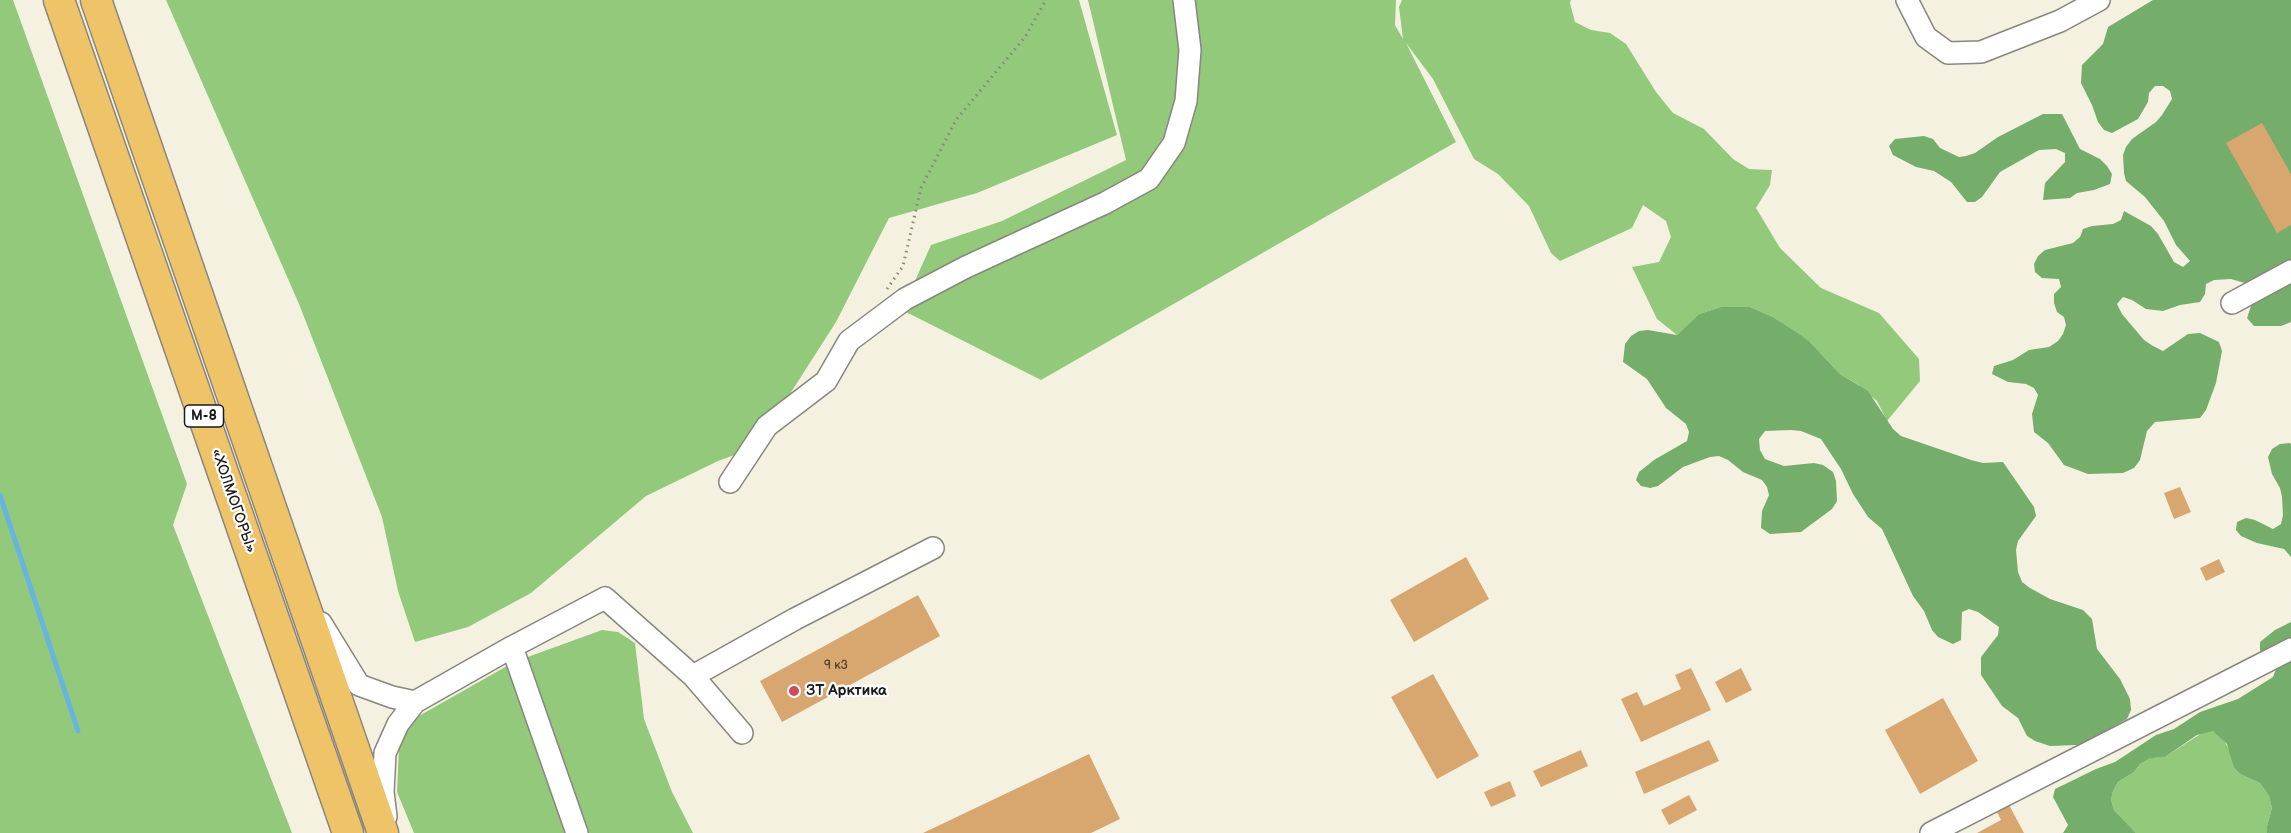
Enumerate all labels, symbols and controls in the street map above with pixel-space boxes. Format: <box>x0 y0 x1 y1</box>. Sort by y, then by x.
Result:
road number: М-8 <box>184 405 224 427</box>
street label: «ХОЛМОГОРЫ» <box>207 446 259 556</box>
house number: 9 к3 <box>824 659 848 673</box>
place label: ЗТ Арктика <box>806 682 887 700</box>
marker: ЗТ Арктика <box>787 684 801 698</box>

